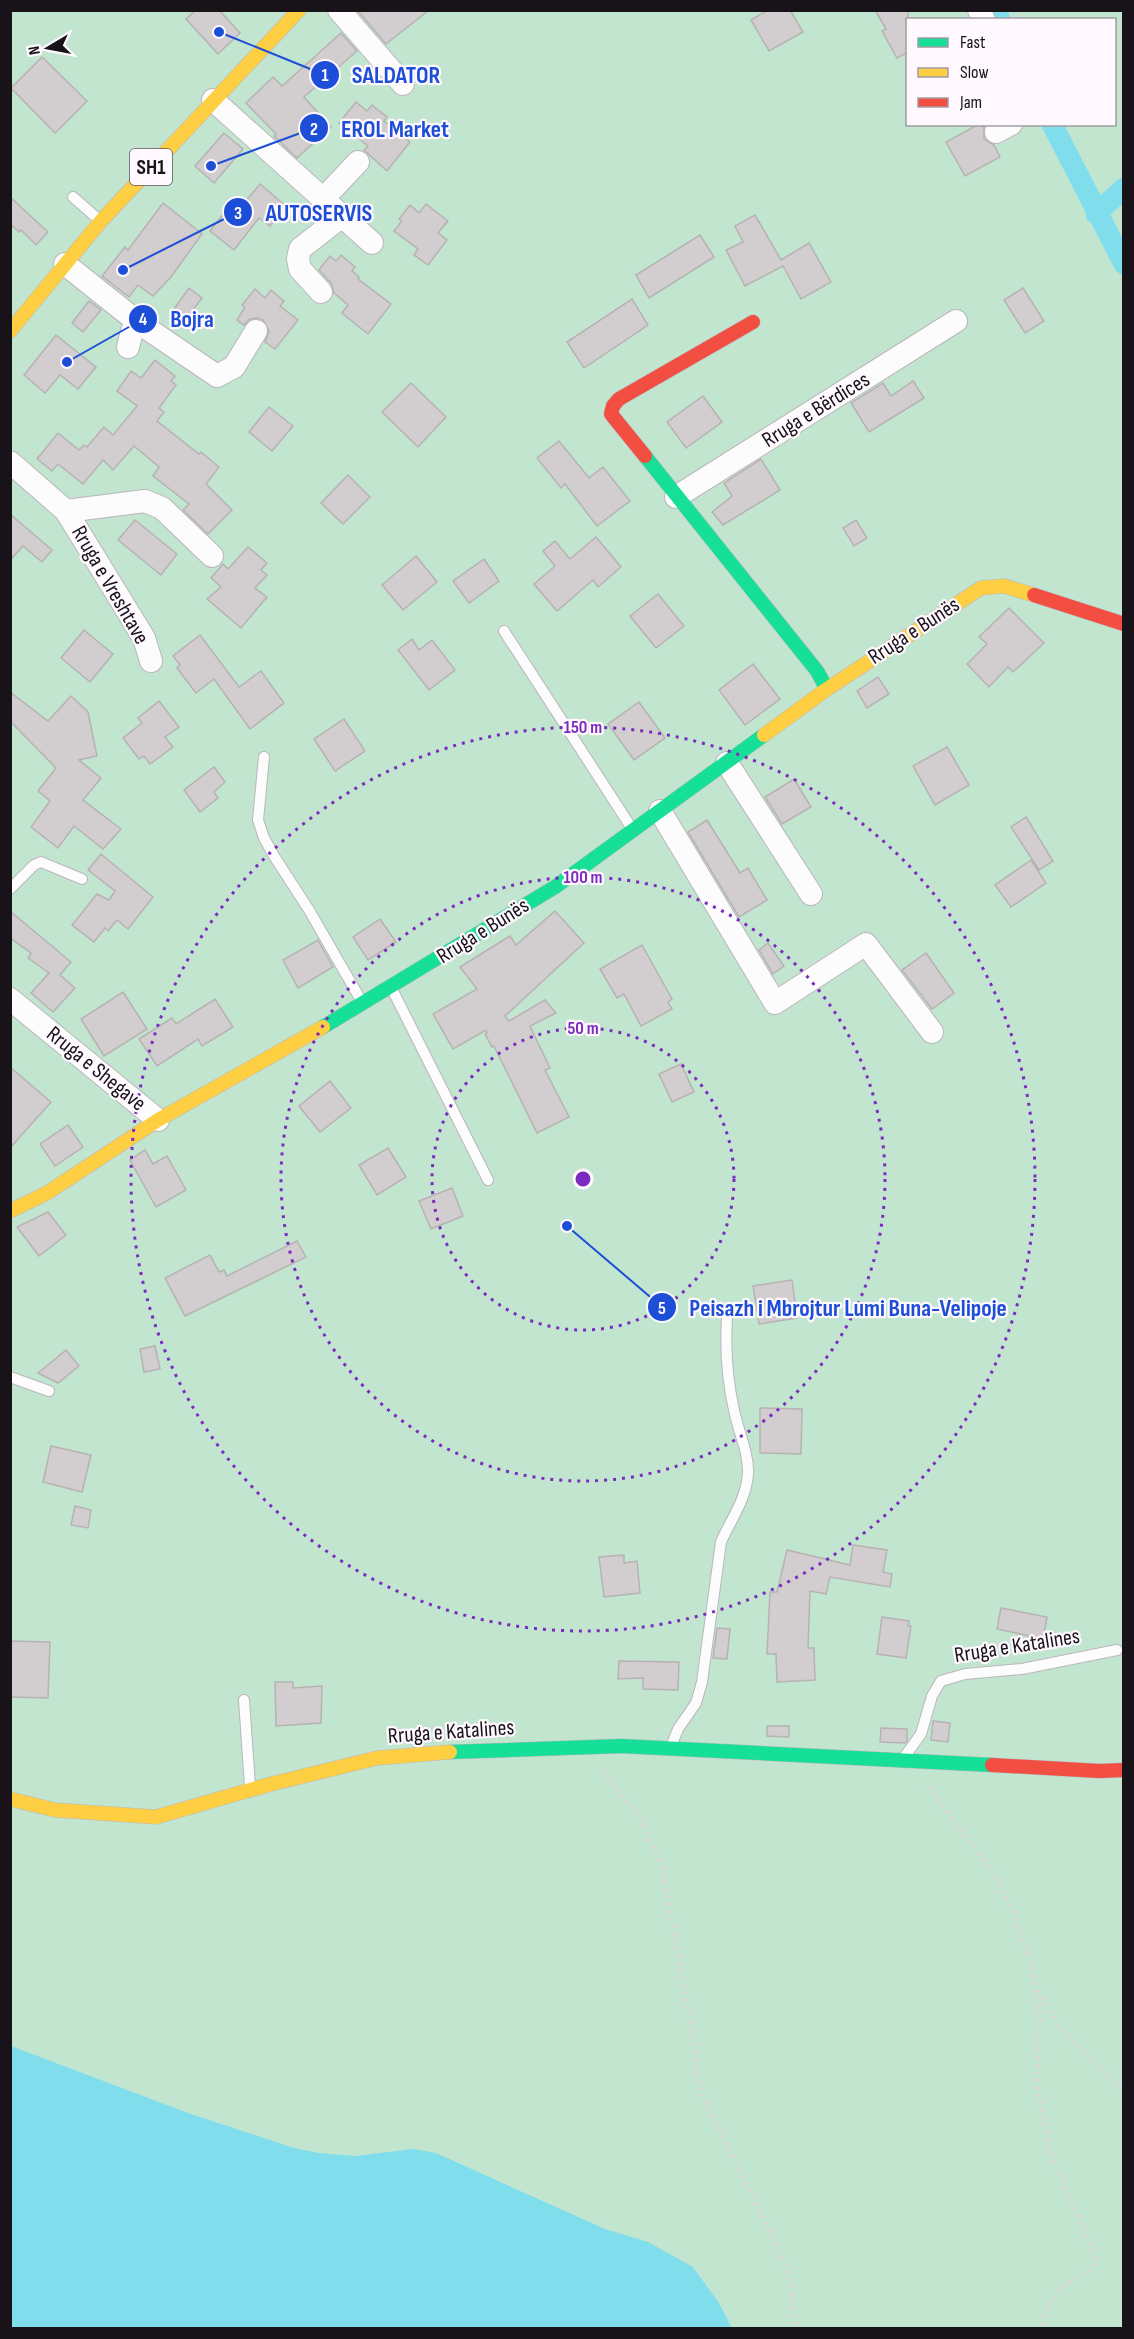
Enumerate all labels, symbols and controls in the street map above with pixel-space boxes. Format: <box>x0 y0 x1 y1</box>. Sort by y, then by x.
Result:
north arrow <box>18 18 78 78</box>
legend <box>906 18 1116 126</box>
text: Fast <box>960 32 986 53</box>
text: N <box>25 44 45 56</box>
callout: SALDATOR <box>310 54 453 96</box>
text: SALDATOR <box>352 61 440 90</box>
text: Slow <box>960 62 989 83</box>
text: 1 <box>321 65 329 86</box>
text: Jam <box>959 92 982 113</box>
callout: EROL Market <box>299 107 461 149</box>
text: EROL Market <box>341 115 449 144</box>
text: 2 <box>310 119 318 140</box>
road number: SH1 <box>130 149 172 185</box>
callout: AUTOSERVIS <box>223 191 384 233</box>
text: AUTOSERVIS <box>265 199 373 228</box>
text: 3 <box>234 203 242 224</box>
callout: Bojra <box>128 298 226 340</box>
text: Bojra <box>170 305 214 334</box>
text: 4 <box>139 309 148 330</box>
street label: Rruga e Bërdices <box>757 366 875 454</box>
street label: Rruga e Vreshtave <box>65 521 155 649</box>
street label: Rruga e Bunës <box>863 591 965 671</box>
text: 150 m <box>564 717 602 738</box>
text: 100 m <box>564 867 603 888</box>
street label: Rruga e Bunës <box>432 892 534 970</box>
text: 50 m <box>567 1018 599 1039</box>
street label: Rruga e Shegave <box>41 1021 151 1117</box>
centre of rings <box>573 1169 593 1189</box>
callout: Peisazh i Mbrojtur Lumi Buna-Velipoje <box>647 1286 1019 1328</box>
text: Peisazh i Mbrojtur Lumi Buna-Velipoje <box>689 1294 1007 1323</box>
text: 5 <box>658 1298 666 1319</box>
street label: Rruga e Katalines <box>952 1623 1082 1669</box>
street label: Rruga e Katalines <box>387 1714 515 1750</box>

